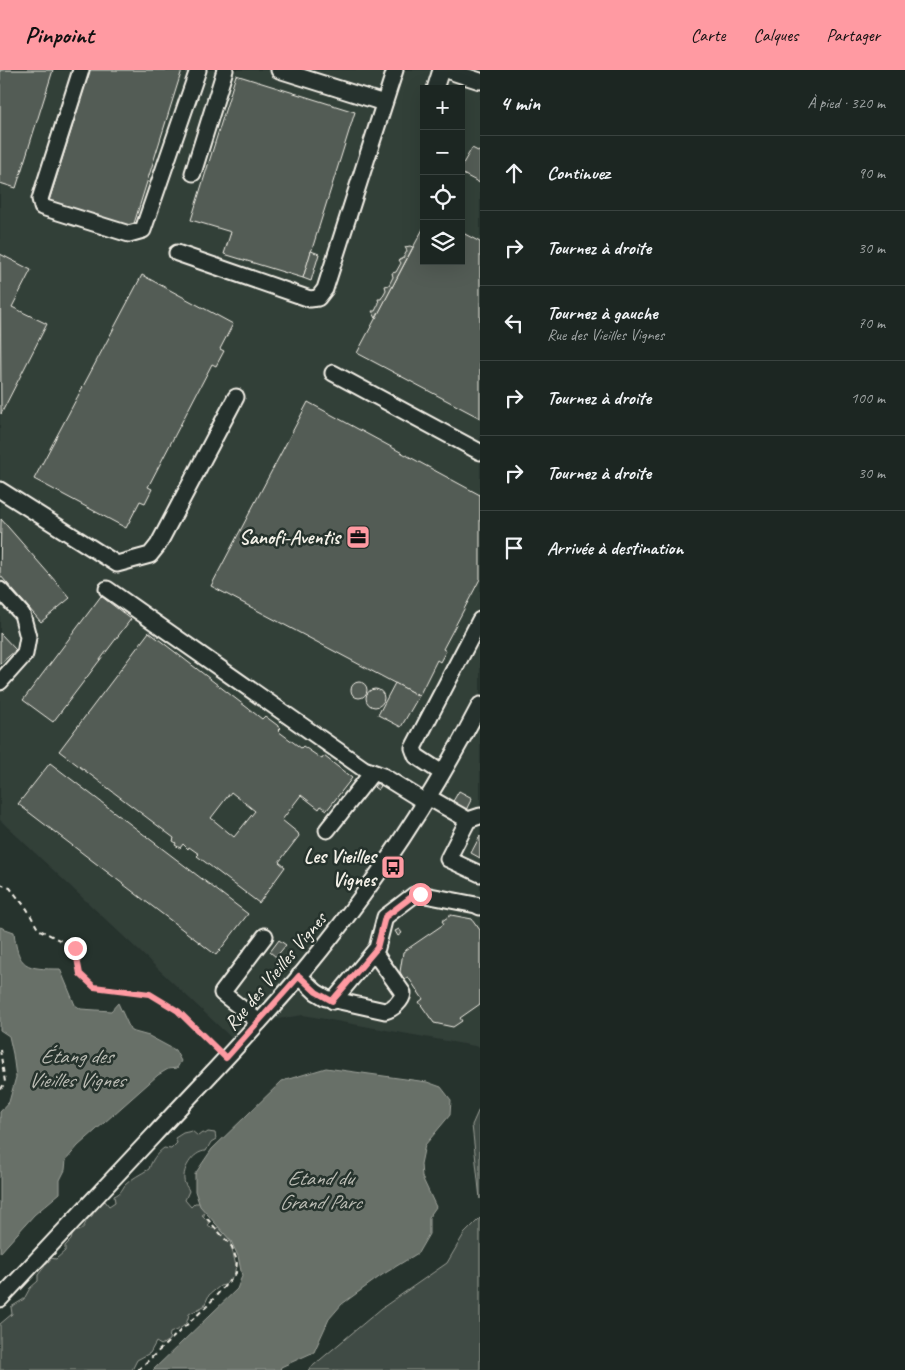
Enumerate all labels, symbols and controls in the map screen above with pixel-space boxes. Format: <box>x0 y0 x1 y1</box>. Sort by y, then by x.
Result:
text: Pinpoint <box>25 20 94 50</box>
text: Carte <box>691 24 725 46</box>
text: Calques <box>753 24 798 46</box>
text: Partager <box>826 24 880 46</box>
map controls <box>420 85 465 265</box>
button: + <box>420 85 465 130</box>
text: 4 min <box>500 90 540 116</box>
text: À pied · 320 m <box>807 93 885 113</box>
button: − <box>420 130 465 175</box>
icon: ahead <box>500 159 528 187</box>
text: Continuez <box>547 161 610 185</box>
text: 90 m <box>858 163 885 183</box>
button: locate <box>420 175 465 220</box>
button: layers <box>420 220 465 265</box>
icon: right <box>500 234 528 262</box>
text: Tournez à droite <box>547 236 651 260</box>
text: 30 m <box>858 238 885 258</box>
text: Tournez à gauche <box>547 301 658 325</box>
icon: left <box>500 309 528 337</box>
text: 70 m <box>858 313 885 333</box>
text: Rue des Vieilles Vignes <box>547 325 664 345</box>
icon: right <box>500 384 528 412</box>
text: Tournez à droite <box>547 386 651 410</box>
text: 100 m <box>851 388 885 408</box>
icon: right <box>500 459 528 487</box>
text: Tournez à droite <box>547 461 651 485</box>
text: 30 m <box>858 463 885 483</box>
office icon: Sanofi-Aventis <box>345 524 371 550</box>
place label: Sanofi-Aventis <box>239 525 342 550</box>
icon: arrive <box>500 534 528 562</box>
text: Arrivée à destination <box>547 536 683 560</box>
place label: Les Vieilles Vignes <box>304 844 378 892</box>
bus stop icon: Les Vieilles Vignes <box>380 854 406 880</box>
route start <box>409 883 432 906</box>
street label: Rue des Vieilles Vignes <box>219 905 333 1035</box>
route end <box>64 937 87 960</box>
water label: Étang des Vieilles Vignes <box>28 1043 128 1093</box>
water label: Etand du Grand Parc <box>279 1165 363 1215</box>

